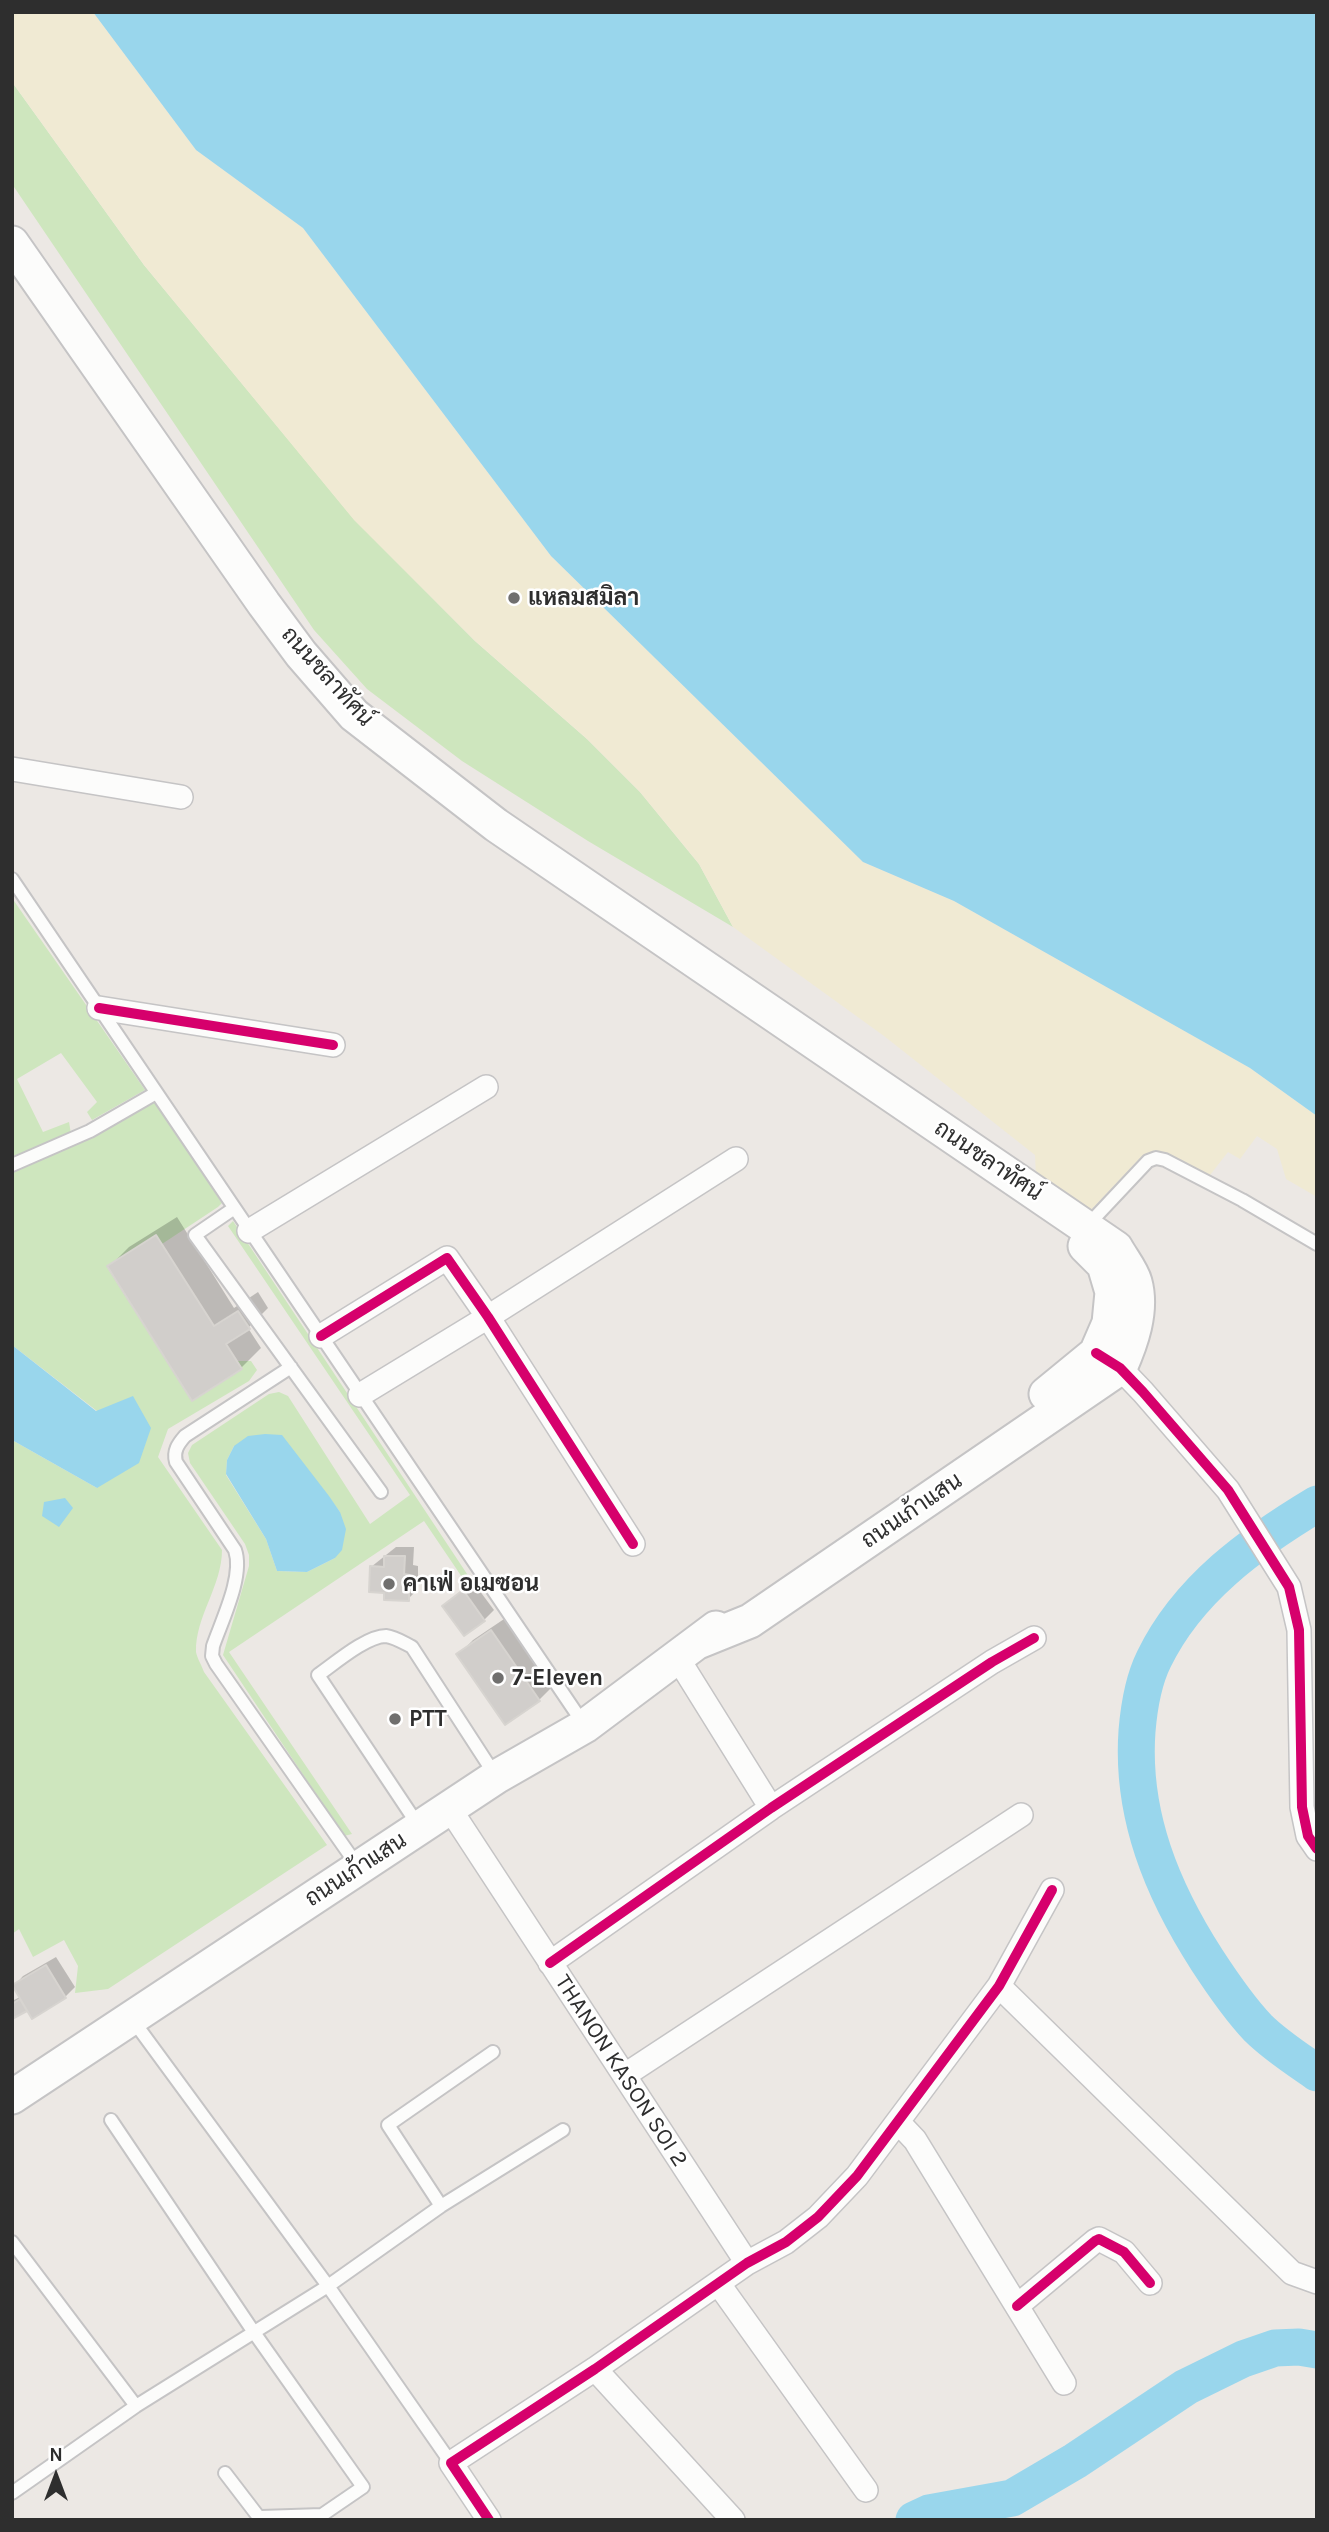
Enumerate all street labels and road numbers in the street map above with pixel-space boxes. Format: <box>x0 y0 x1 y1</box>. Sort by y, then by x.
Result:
street label: ถนนชลาทัศน์ <box>275 621 379 733</box>
street label: ถนนชลาทัศน์ <box>929 1115 1047 1207</box>
street label: ถนนเก้าแสน <box>856 1467 968 1555</box>
street label: ถนนเก้าแสน <box>300 1827 412 1913</box>
street label: THANON KASON SOI 2 <box>549 1970 693 2172</box>

